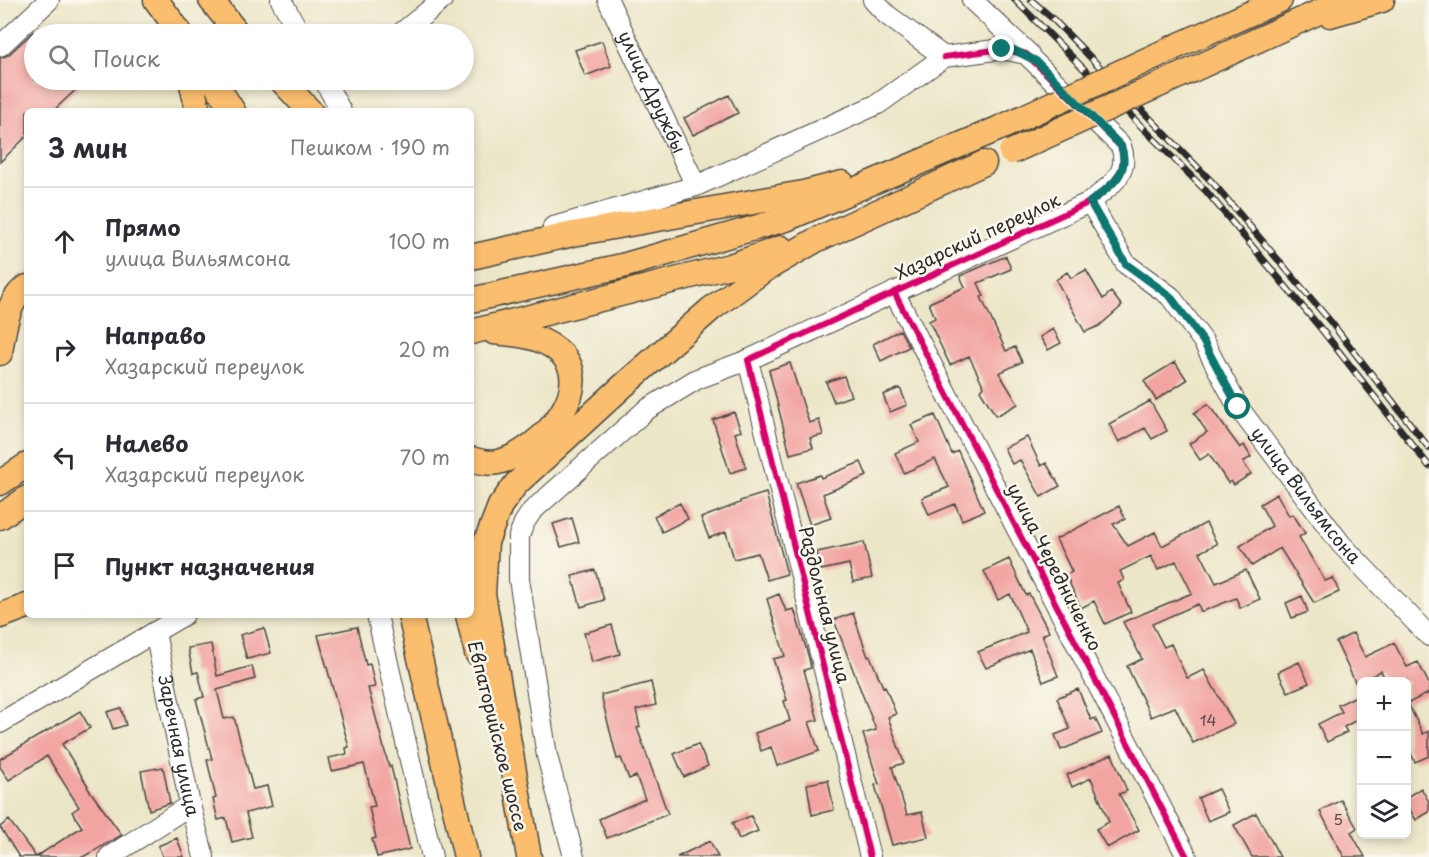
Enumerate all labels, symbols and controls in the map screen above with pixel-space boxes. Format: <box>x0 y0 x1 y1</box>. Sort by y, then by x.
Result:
search box <box>24 24 474 90</box>
street label: улица Дружбы <box>612 26 694 157</box>
route end <box>988 35 1014 61</box>
icon: search <box>45 41 78 74</box>
text: Поиск <box>93 41 160 74</box>
text: 3 мин <box>48 128 128 167</box>
text: Пешком · 190 m <box>290 132 450 162</box>
street label: Хазарский переулок <box>890 185 1065 286</box>
text: Прямо <box>105 210 180 243</box>
icon: ahead <box>48 225 81 258</box>
text: 100 m <box>389 226 450 256</box>
text: улица Вильямсона <box>105 243 290 273</box>
text: Направо <box>105 318 206 351</box>
icon: right <box>48 333 81 366</box>
text: 20 m <box>398 334 450 364</box>
text: Хазарский переулок <box>105 351 304 381</box>
route start <box>1224 393 1250 419</box>
street label: улица Вильямсона <box>1245 420 1369 570</box>
text: Налево <box>105 426 188 459</box>
icon: left <box>48 441 81 474</box>
text: 70 m <box>400 442 450 472</box>
text: Хазарский переулок <box>105 459 304 489</box>
street label: улица Чередниченко <box>1001 478 1109 655</box>
street label: Раздольная улица <box>793 523 858 687</box>
icon: arrive <box>48 549 81 582</box>
text: Пункт назначения <box>105 549 315 582</box>
street label: Евпаторийское шоссе <box>462 638 535 834</box>
street label: Заречная улица <box>152 672 208 820</box>
map controls <box>1357 677 1411 839</box>
button: + <box>1357 677 1411 731</box>
house number: 14 <box>1200 708 1216 731</box>
button: − <box>1357 731 1411 785</box>
button: layers <box>1357 785 1411 839</box>
house number: 5 <box>1333 807 1343 830</box>

